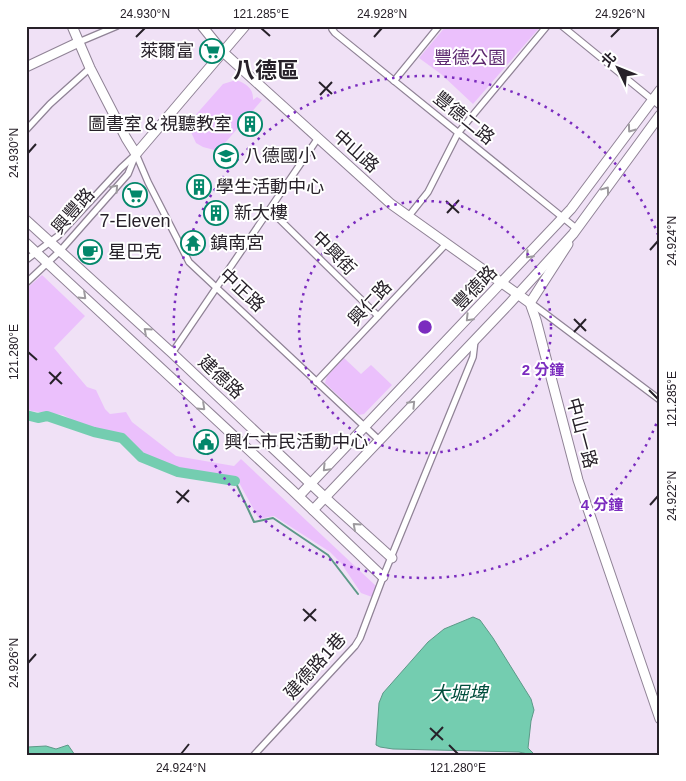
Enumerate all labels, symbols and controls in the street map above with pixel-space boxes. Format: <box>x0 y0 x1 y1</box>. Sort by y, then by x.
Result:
text: 24.930°N <box>120 7 170 21</box>
text: 121.285°E <box>233 7 289 21</box>
text: 24.928°N <box>357 7 407 21</box>
text: 24.926°N <box>595 7 645 21</box>
supermarket icon: 萊爾富 <box>199 38 225 64</box>
place label: 萊爾富 <box>140 41 194 61</box>
north arrow <box>594 42 644 92</box>
park label: 豐德公園 <box>434 48 506 68</box>
text: 北 <box>598 49 619 70</box>
district label: 八德區 <box>233 58 299 83</box>
street label: 豐德二路 <box>430 88 498 148</box>
building icon: 圖書室＆視聽教室 <box>237 111 263 137</box>
place label: 圖書室＆視聽教室 <box>88 114 232 134</box>
one-way arrow <box>628 123 637 133</box>
street label: 中山路 <box>329 126 383 176</box>
text: 24.930°N <box>7 128 21 178</box>
school or university icon: 八德國小 <box>213 143 239 169</box>
place label: 八德國小 <box>244 146 316 166</box>
building icon: 學生活動中心 <box>186 174 212 200</box>
place label: 學生活動中心 <box>216 177 324 197</box>
supermarket icon: 7-Eleven <box>122 182 148 208</box>
street label: 興豐路 <box>48 184 98 238</box>
one-way arrow <box>109 185 118 194</box>
one-way arrow <box>600 186 609 196</box>
building icon: 新大樓 <box>203 200 229 226</box>
place label: 新大樓 <box>234 203 288 223</box>
place label: 7-Eleven <box>99 211 171 231</box>
text: 24.924°N <box>665 216 679 266</box>
street label: 中興街 <box>308 227 360 279</box>
temple icon: 鎮南宮 <box>180 230 206 256</box>
place label: 鎮南宮 <box>210 233 264 253</box>
cafe icon: 星巴克 <box>77 239 103 265</box>
place label: 星巴克 <box>108 242 162 262</box>
one-way arrow <box>526 249 535 258</box>
street label: 豐德路 <box>449 262 501 314</box>
street label: 中正路 <box>215 264 269 316</box>
street label: 興仁路 <box>344 276 396 330</box>
one-way arrow <box>77 290 86 299</box>
one-way arrow <box>466 312 475 321</box>
centre of rings <box>416 318 434 336</box>
text: 121.280°E <box>7 324 21 380</box>
one-way arrow <box>144 328 153 337</box>
street label: 建德路 <box>194 351 248 403</box>
text: 2 分鐘 <box>522 361 564 378</box>
text: 121.285°E <box>665 371 679 427</box>
street label: 中山一路 <box>563 396 601 470</box>
one-way arrow <box>196 401 205 410</box>
one-way arrow <box>406 401 415 410</box>
public building icon: 興仁市民活動中心 <box>193 429 219 455</box>
place label: 興仁市民活動中心 <box>224 432 368 452</box>
one-way arrow <box>323 463 332 472</box>
text: 24.922°N <box>665 471 679 521</box>
text: 4 分鐘 <box>581 496 623 513</box>
one-way arrow <box>352 522 361 531</box>
street label: 建德路1巷 <box>280 629 350 703</box>
text: 24.926°N <box>7 638 21 688</box>
water label: 大堀埤 <box>430 683 489 704</box>
text: 24.924°N <box>156 761 206 775</box>
text: 121.280°E <box>430 761 486 775</box>

